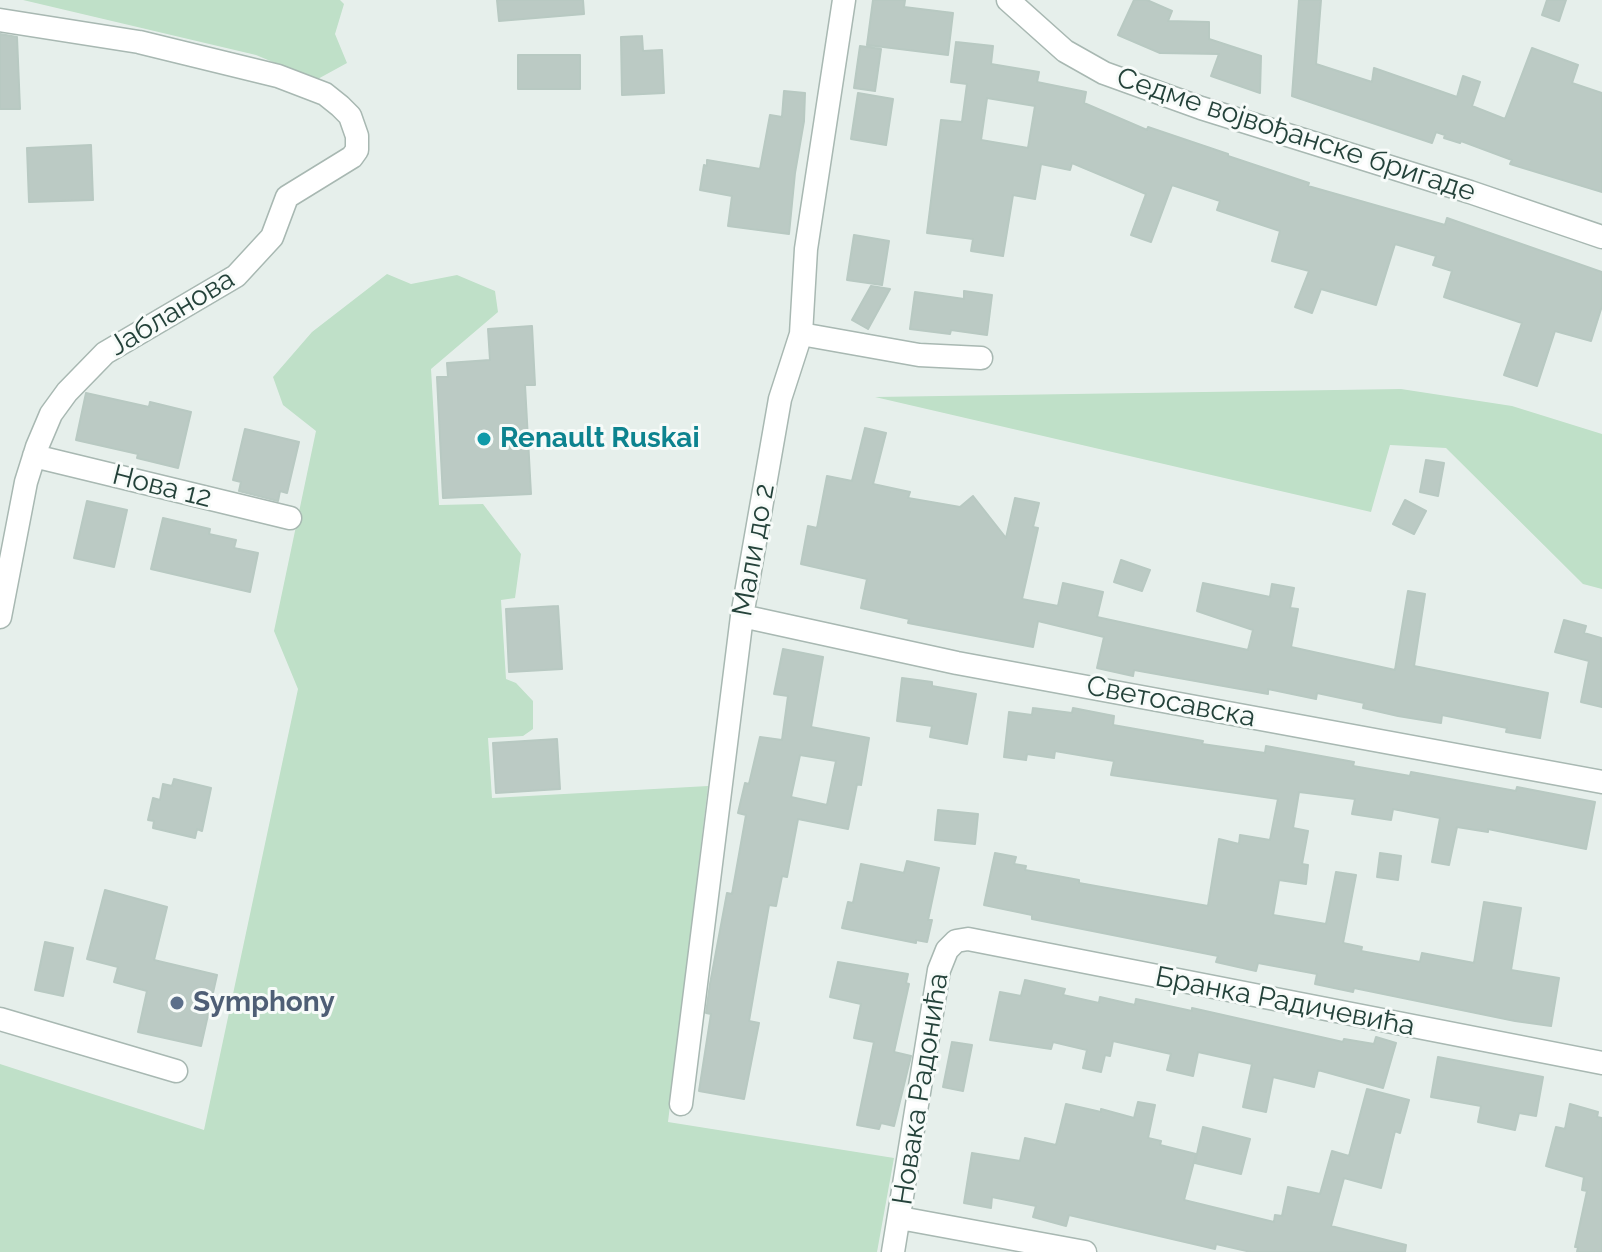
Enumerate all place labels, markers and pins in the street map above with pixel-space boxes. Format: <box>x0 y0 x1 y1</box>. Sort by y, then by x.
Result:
place label: Renault Ruskai <box>500 422 700 456</box>
marker: Renault Ruskai <box>475 430 493 448</box>
place label: Symphony <box>193 986 335 1020</box>
marker: Symphony <box>168 994 186 1012</box>

